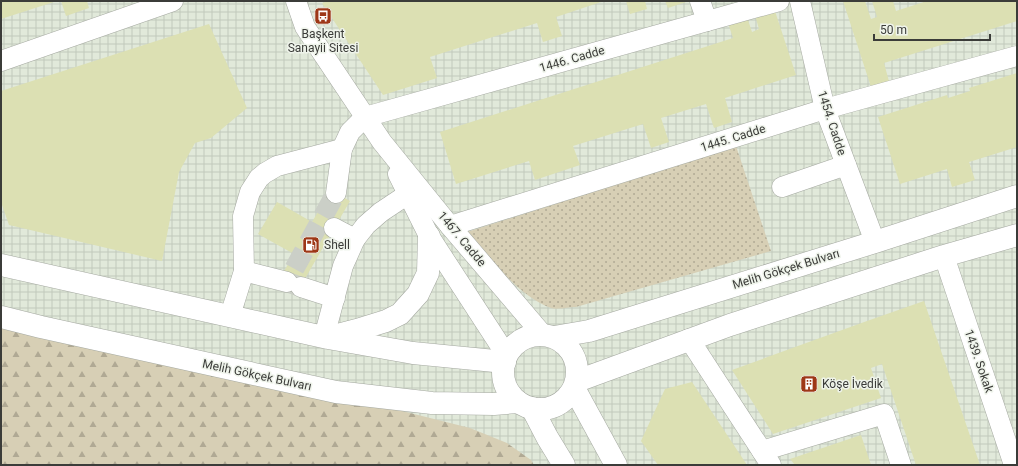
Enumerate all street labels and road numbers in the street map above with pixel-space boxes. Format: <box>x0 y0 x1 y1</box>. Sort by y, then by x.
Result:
street label: 1446. Cadde <box>538 43 606 75</box>
street label: 1454. Cadde <box>815 89 849 157</box>
street label: 1445. Cadde <box>699 121 767 155</box>
street label: 1467. Cadde <box>435 209 489 269</box>
street label: Melih Gökçek Bulvarı <box>731 246 841 292</box>
street label: 1439. Sokak <box>962 328 997 395</box>
street label: Melih Gökçek Bulvarı <box>201 357 313 393</box>

